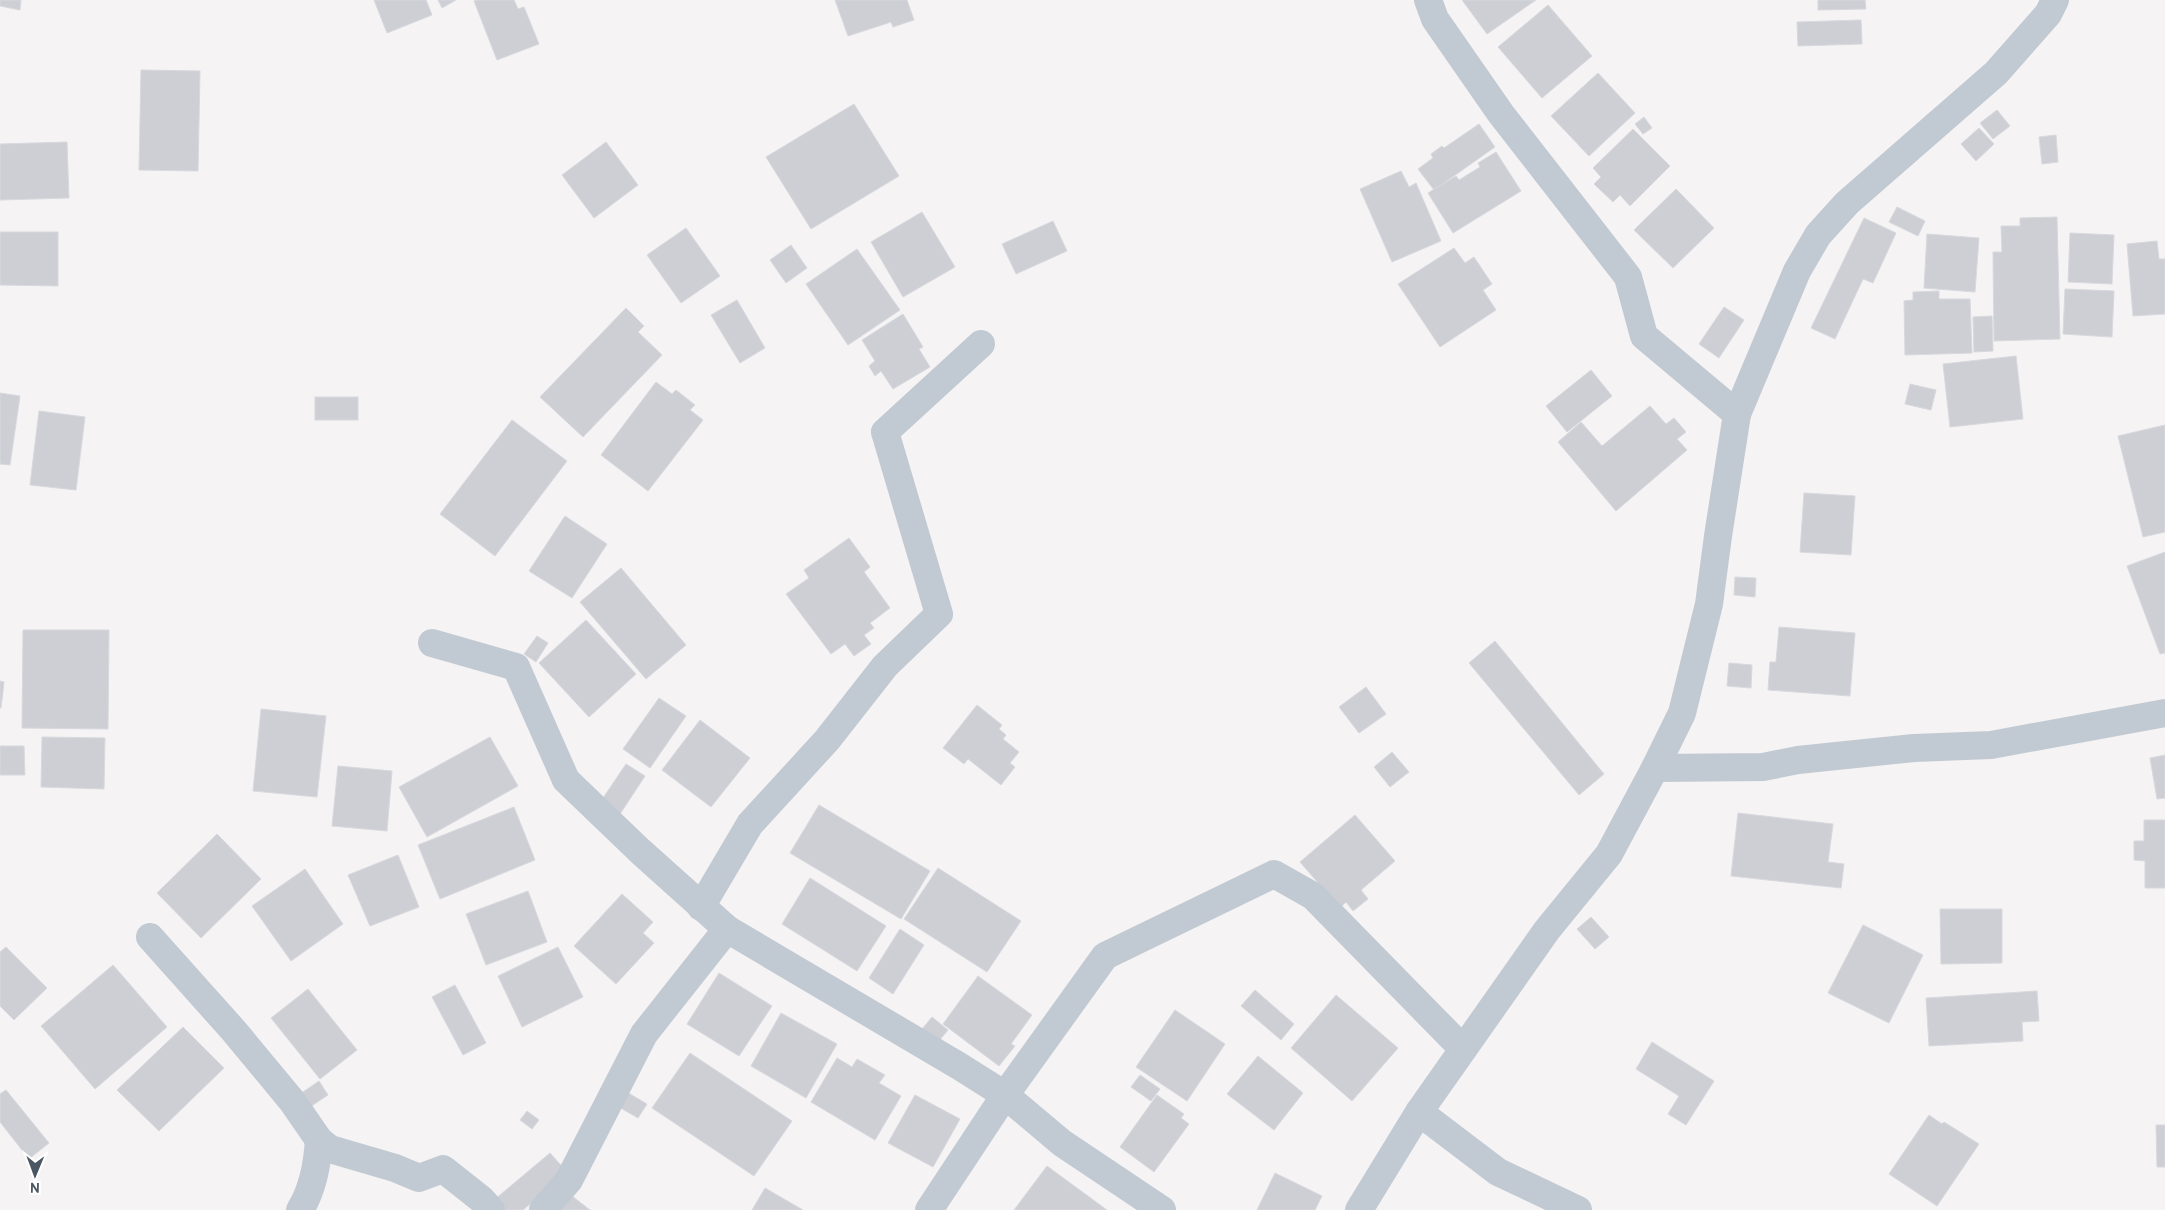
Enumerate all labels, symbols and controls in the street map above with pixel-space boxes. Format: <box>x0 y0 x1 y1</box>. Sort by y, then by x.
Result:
north arrow <box>10 1150 60 1200</box>
text: N <box>30 1178 40 1195</box>

